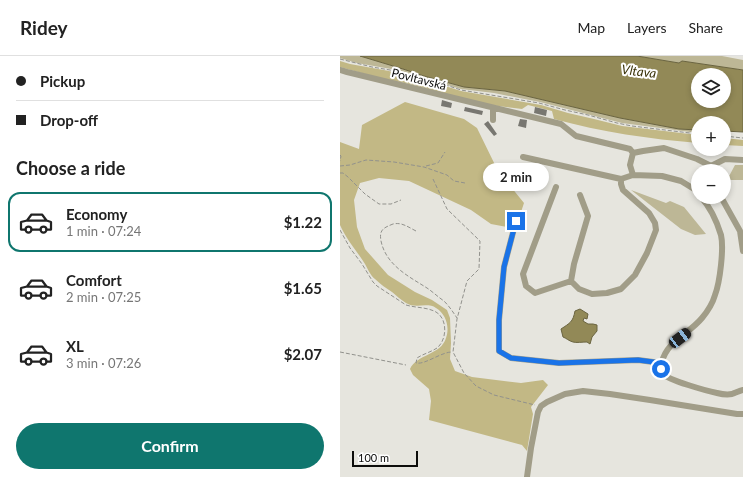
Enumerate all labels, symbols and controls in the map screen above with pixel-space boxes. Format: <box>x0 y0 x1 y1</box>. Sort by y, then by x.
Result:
text: Ridey <box>20 16 68 39</box>
text: Map <box>577 19 605 36</box>
text: Layers <box>627 19 667 36</box>
text: Share <box>689 19 723 36</box>
water label: Vltava <box>621 61 658 81</box>
street label: Povltavská <box>390 65 448 93</box>
map controls <box>691 68 731 204</box>
button: layers <box>691 68 731 108</box>
text: Pickup <box>40 72 85 90</box>
text: Drop-off <box>40 111 98 129</box>
button: + <box>691 116 731 156</box>
text: Choose a ride <box>16 157 125 179</box>
callout: 2 min <box>483 163 549 191</box>
button: − <box>691 164 731 204</box>
text: 2 min <box>500 169 532 185</box>
icon: car <box>18 204 54 240</box>
text: Economy <box>66 205 127 223</box>
route end <box>507 212 525 230</box>
text: $1.22 <box>284 213 322 231</box>
text: 1 min · 07:24 <box>66 223 141 239</box>
icon: car <box>18 270 54 306</box>
text: Comfort <box>66 271 122 289</box>
text: $1.65 <box>284 279 322 297</box>
text: 2 min · 07:25 <box>66 289 141 305</box>
car <box>667 326 693 350</box>
icon: car <box>18 336 54 372</box>
text: XL <box>66 337 84 355</box>
text: $2.07 <box>284 345 322 363</box>
text: 3 min · 07:26 <box>66 355 141 371</box>
route start <box>652 360 670 378</box>
button: Confirm <box>16 423 324 469</box>
scale bar <box>352 449 418 468</box>
text: 100 m <box>358 451 389 464</box>

